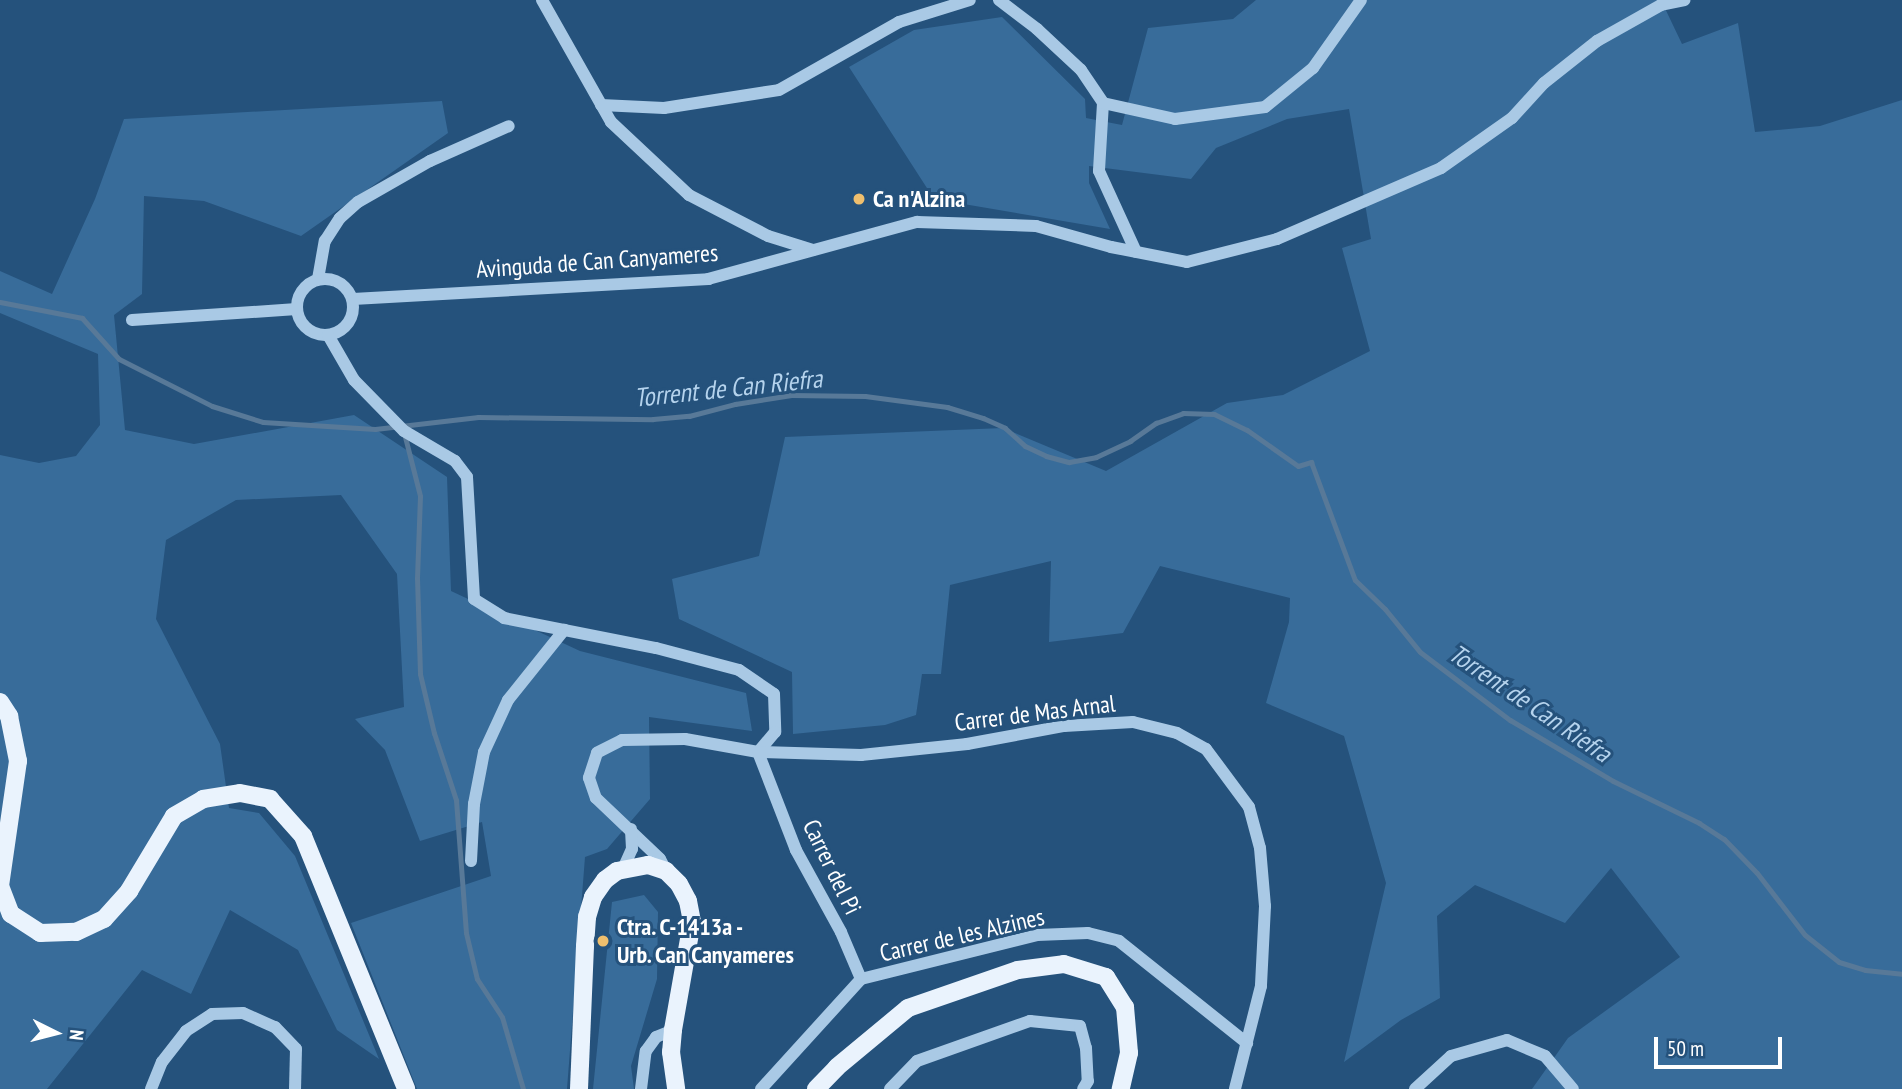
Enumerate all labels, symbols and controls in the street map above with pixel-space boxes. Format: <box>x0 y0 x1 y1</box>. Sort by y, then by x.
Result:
place label: Ca n'Alzina <box>873 185 965 213</box>
marker: Ca n'Alzina <box>851 191 867 207</box>
street label: Avinguda de Can Canyameres <box>475 238 719 284</box>
water label: Torrent de Can Riefra <box>633 363 823 413</box>
water label: Torrent de Can Riefra <box>1443 637 1617 769</box>
street label: Carrer de Mas Arnal <box>953 689 1117 737</box>
street label: Carrer del Pi <box>797 815 867 919</box>
street label: Carrer de les Alzines <box>877 902 1047 968</box>
place label: Ctra. C-1413a - Urb. Can Canyameres <box>617 913 796 969</box>
marker: Ctra. C-1413a - Urb. Can Canyameres <box>595 933 611 949</box>
north arrow <box>21 998 91 1068</box>
scale bar <box>1657 1023 1785 1066</box>
text: N <box>64 1029 89 1042</box>
text: 50 m <box>1667 1035 1704 1062</box>

